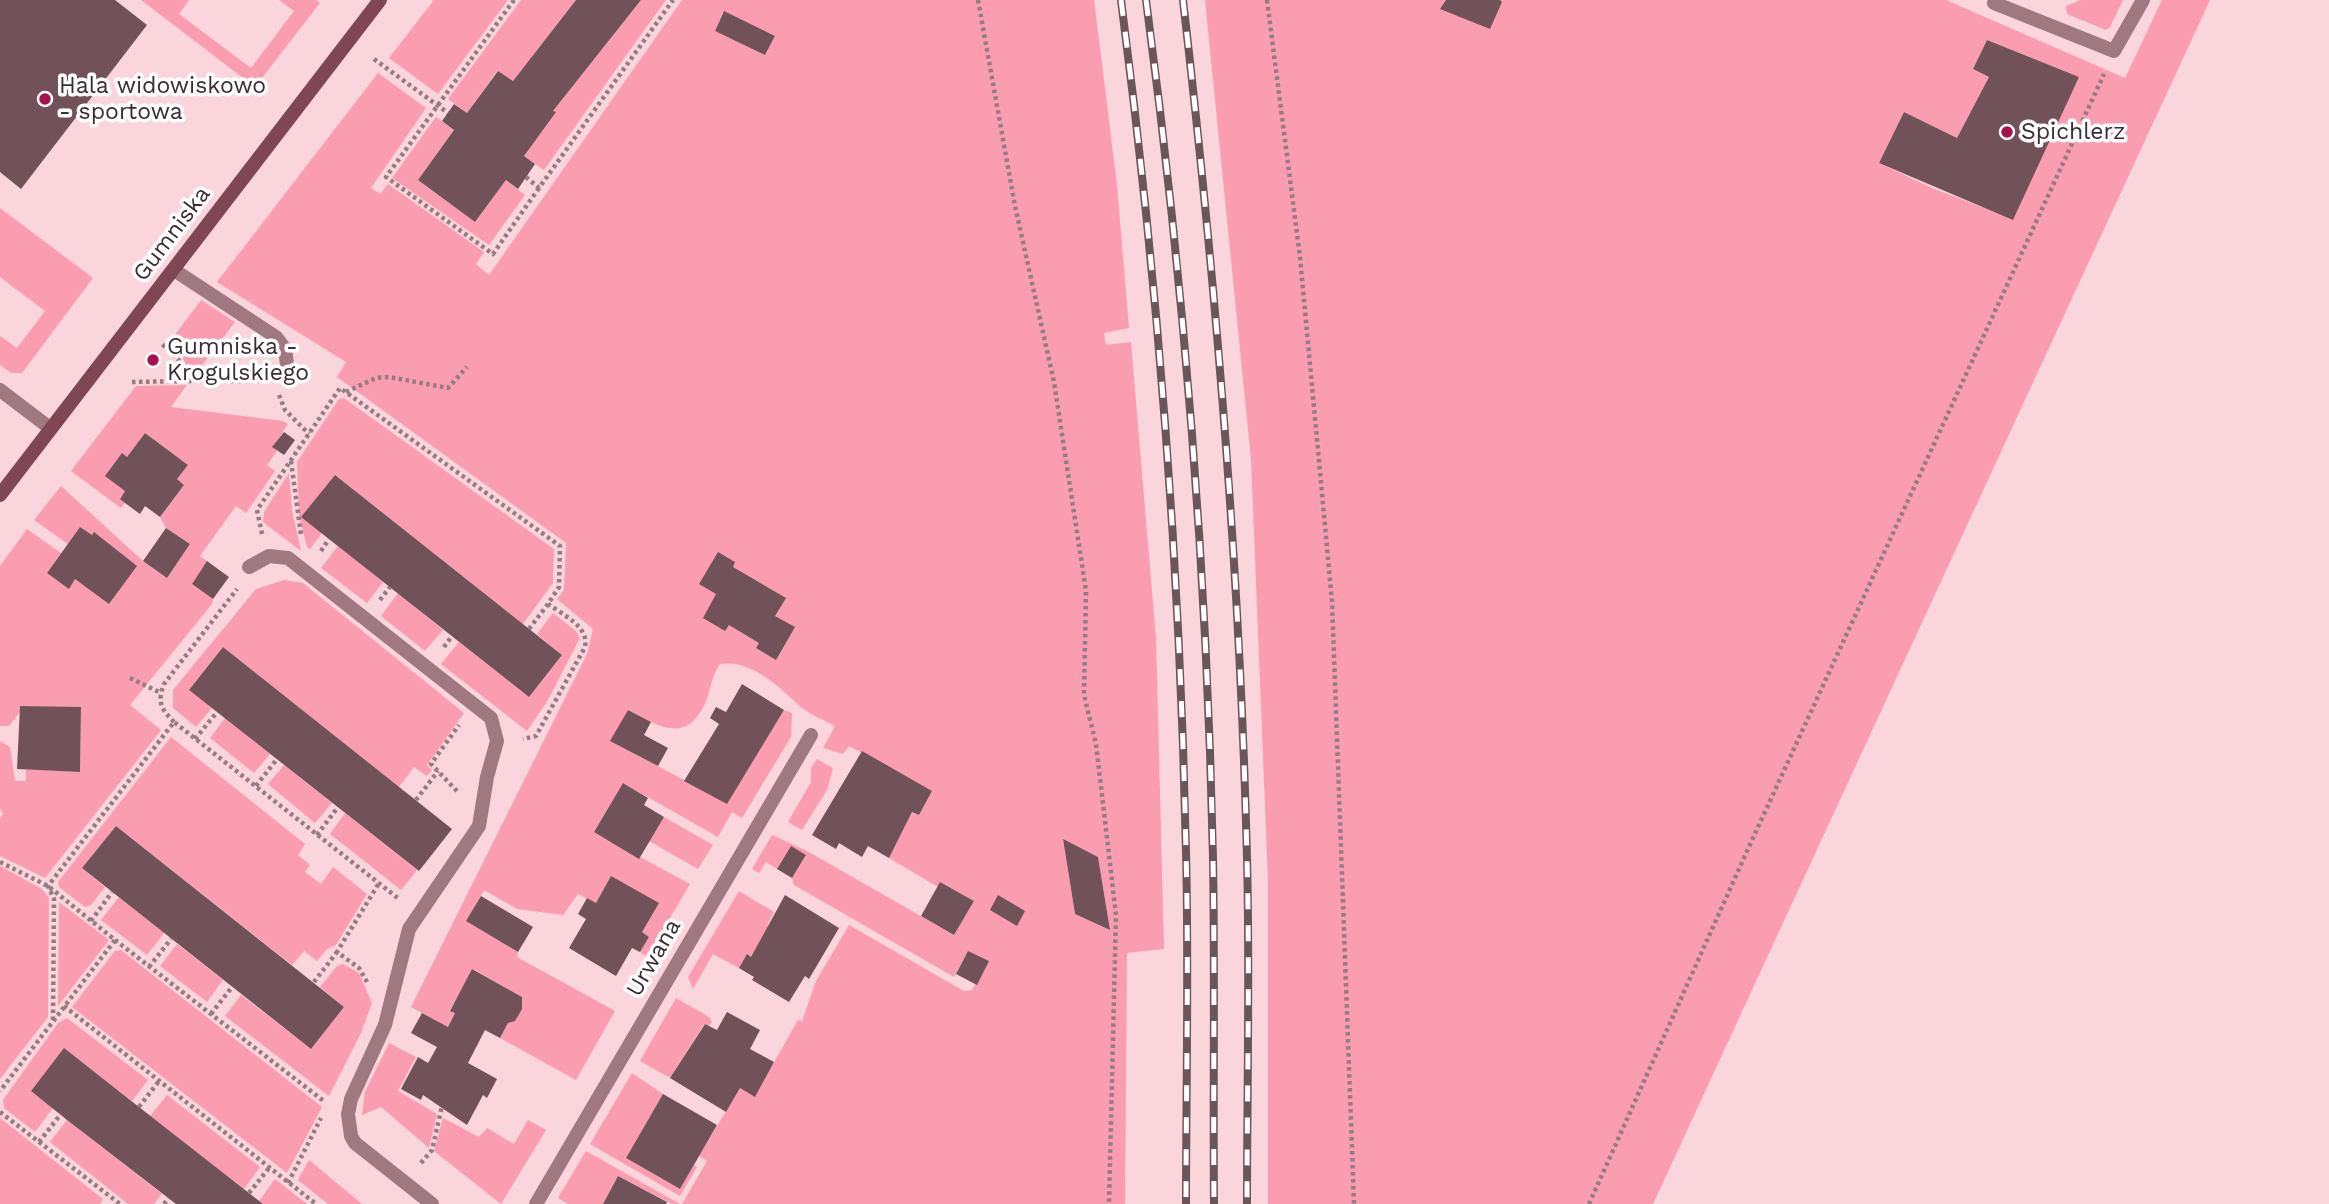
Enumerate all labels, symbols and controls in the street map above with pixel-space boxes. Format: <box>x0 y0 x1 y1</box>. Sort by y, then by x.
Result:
place label: Hala widowiskowo - sportowa <box>59 72 266 126</box>
marker: Hala widowiskowo - sportowa <box>37 91 53 107</box>
place label: Spichlerz <box>2021 118 2125 146</box>
marker: Spichlerz <box>1999 124 2015 140</box>
street label: Gumniska <box>128 181 216 287</box>
place label: Gumniska - Krogulskiego <box>167 333 309 387</box>
marker: Gumniska - Krogulskiego <box>145 352 161 368</box>
street label: Urwana <box>621 914 687 1002</box>

